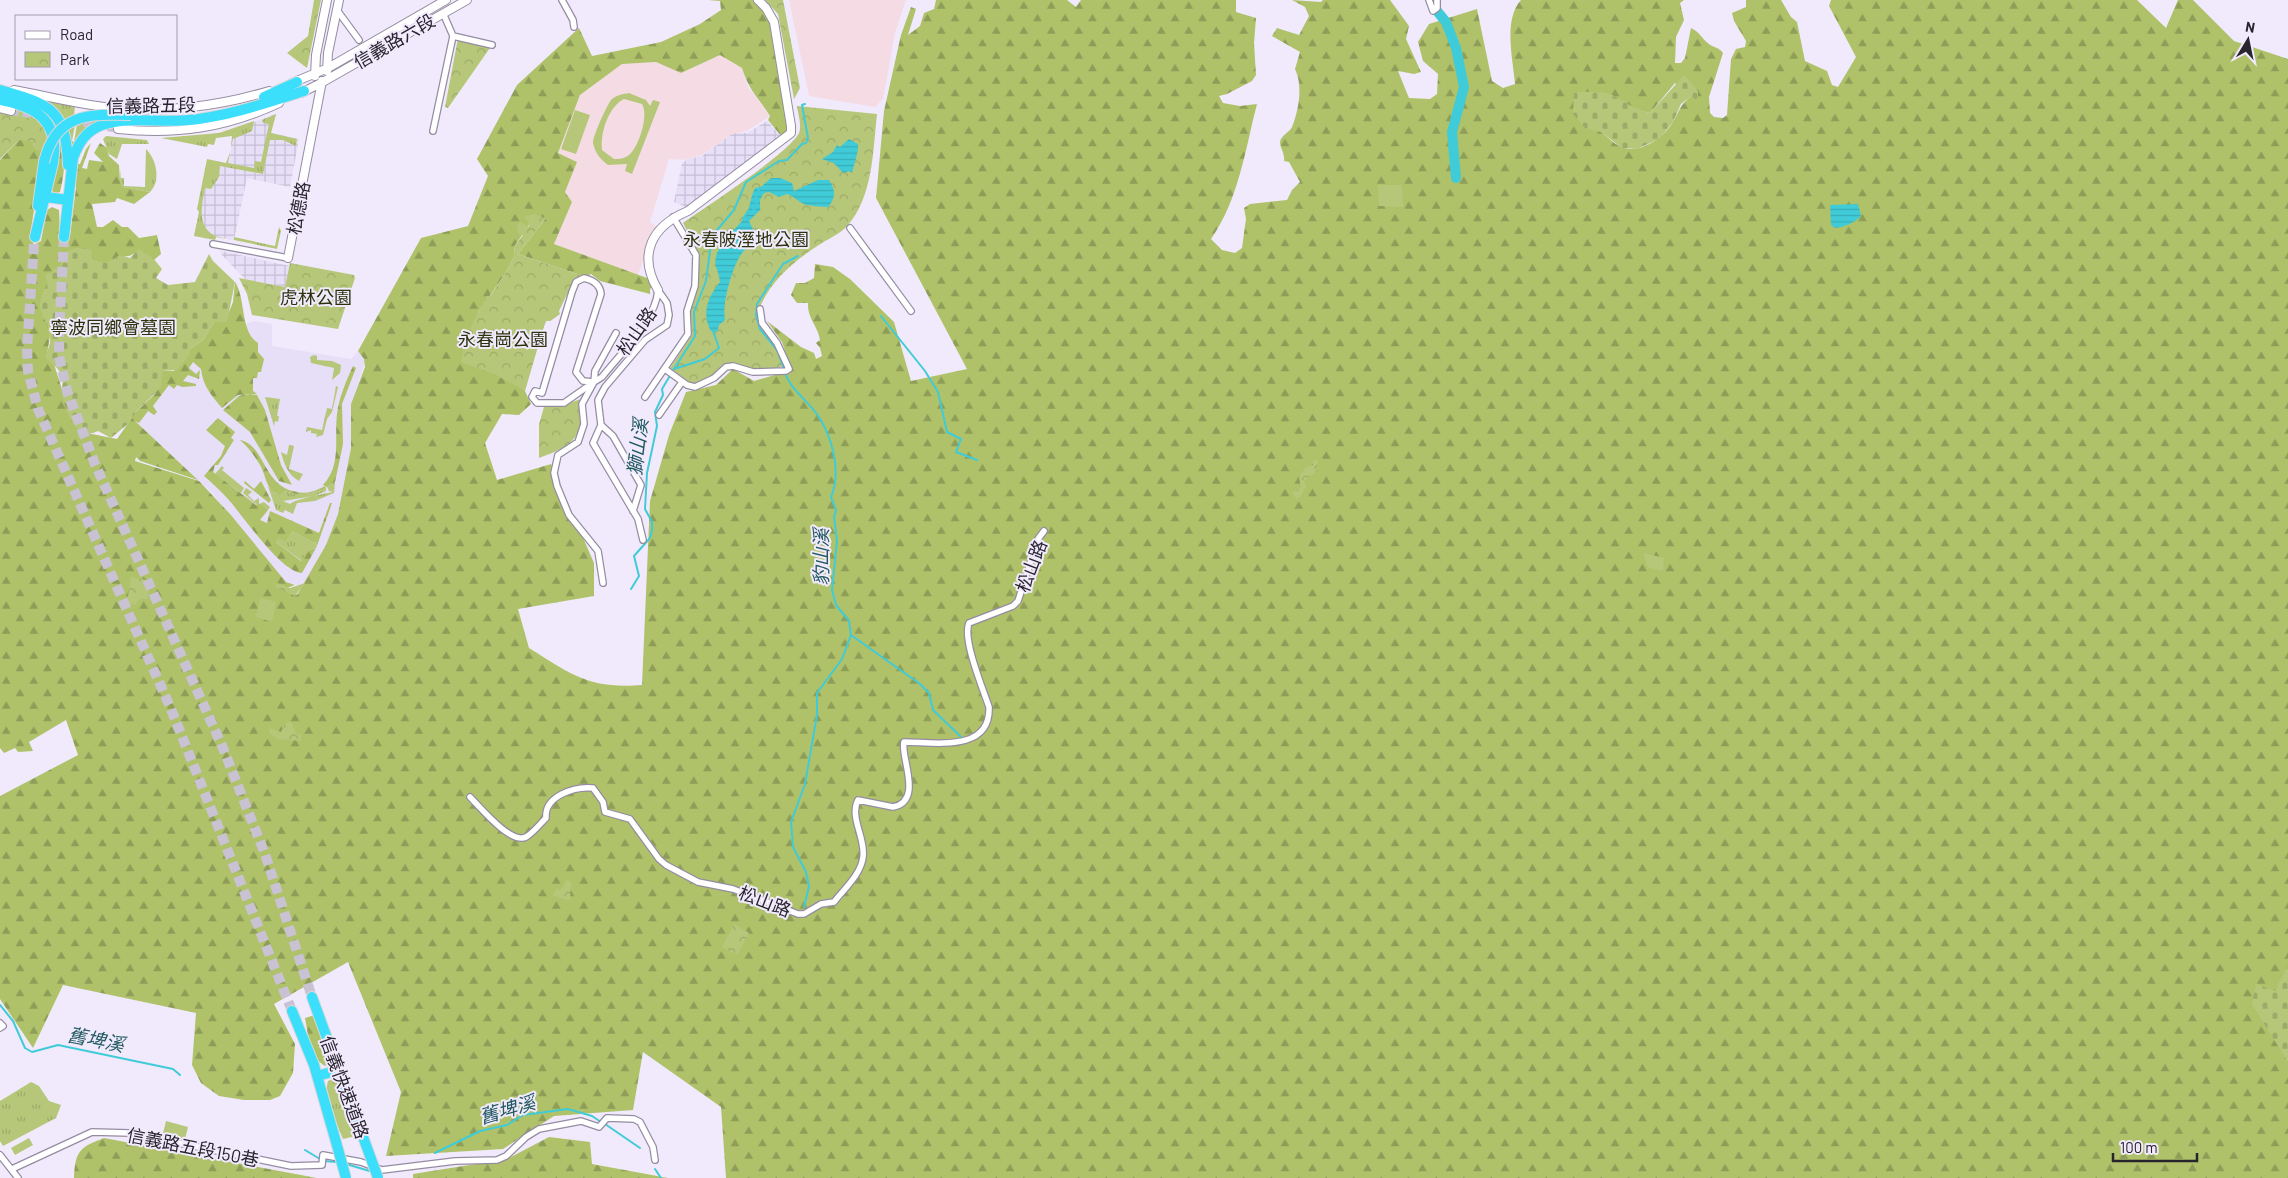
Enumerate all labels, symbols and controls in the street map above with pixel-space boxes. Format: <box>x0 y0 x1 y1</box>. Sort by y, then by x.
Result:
street label: 信義路六段 <box>350 9 438 73</box>
legend <box>15 15 178 80</box>
north arrow <box>2223 15 2273 65</box>
text: N <box>2244 18 2256 36</box>
text: Road <box>60 25 93 43</box>
text: Park <box>60 50 90 68</box>
street label: 信義路五段 <box>106 93 196 117</box>
street label: 松德路 <box>282 179 314 237</box>
park label: 永春陂溼地公園 <box>683 228 809 250</box>
park label: 虎林公園 <box>280 286 352 308</box>
street label: 松山路 <box>612 303 660 359</box>
park label: 寧波同鄉會墓園 <box>50 316 176 338</box>
park label: 永春崗公園 <box>458 328 548 350</box>
water label: 獅山溪 <box>622 414 652 477</box>
water label: 豹山溪 <box>809 526 832 586</box>
street label: 松山路 <box>1011 537 1051 595</box>
street label: 松山路 <box>736 881 794 921</box>
water label: 舊埤溪 <box>66 1022 129 1056</box>
street label: 信義快速道路 <box>316 1032 374 1142</box>
water label: 舊埤溪 <box>476 1089 540 1128</box>
street label: 信義路五段150巷 <box>125 1123 261 1171</box>
scale bar <box>2113 1130 2197 1162</box>
text: 100 m <box>2120 1138 2158 1156</box>

